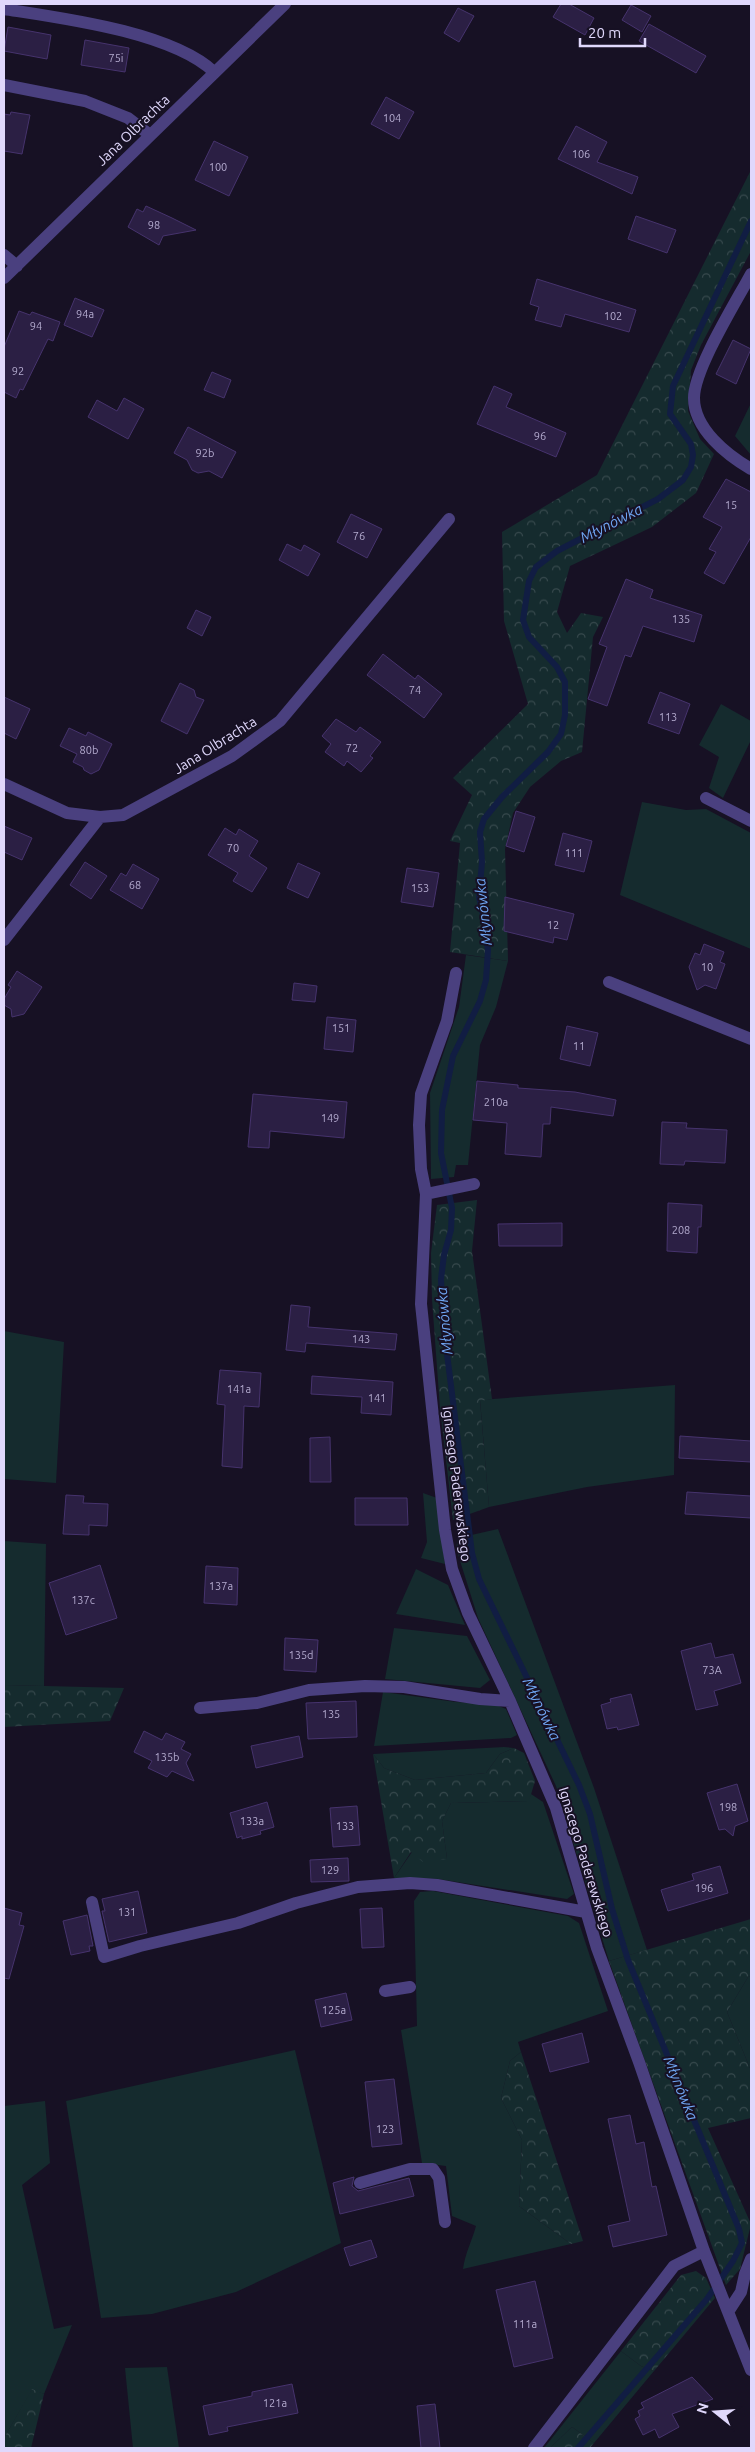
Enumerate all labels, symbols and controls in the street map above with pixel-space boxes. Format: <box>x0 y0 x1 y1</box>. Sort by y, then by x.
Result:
scale bar <box>580 15 645 47</box>
text: 20 m <box>588 24 621 41</box>
house number: 75i <box>108 52 124 64</box>
street label: Jana Olbrachta <box>93 91 173 169</box>
house number: 104 <box>383 112 401 124</box>
house number: 106 <box>572 148 590 160</box>
house number: 100 <box>209 161 227 173</box>
house number: 98 <box>148 219 160 231</box>
house number: 94a <box>76 308 94 320</box>
house number: 102 <box>604 310 622 322</box>
house number: 94 <box>30 320 42 332</box>
house number: 92 <box>12 365 24 377</box>
house number: 96 <box>534 430 546 442</box>
house number: 92b <box>196 447 214 459</box>
house number: 15 <box>725 499 737 511</box>
water label: Młynówka <box>577 500 645 546</box>
house number: 76 <box>353 530 365 542</box>
house number: 135 <box>672 613 690 625</box>
house number: 74 <box>409 684 421 696</box>
house number: 113 <box>659 711 677 723</box>
street label: Jana Olbrachta <box>171 713 259 777</box>
house number: 72 <box>346 742 358 754</box>
house number: 80b <box>80 744 98 756</box>
house number: 70 <box>227 842 239 854</box>
house number: 111 <box>565 847 583 859</box>
water label: Młynówka <box>471 877 495 947</box>
house number: 68 <box>129 879 141 891</box>
house number: 153 <box>411 882 429 894</box>
house number: 12 <box>547 919 559 931</box>
house number: 10 <box>701 961 713 973</box>
house number: 151 <box>332 1022 350 1034</box>
house number: 11 <box>573 1040 585 1052</box>
house number: 210a <box>484 1096 508 1108</box>
house number: 149 <box>321 1112 339 1124</box>
house number: 208 <box>672 1224 690 1236</box>
water label: Młynówka <box>433 1287 455 1355</box>
house number: 143 <box>352 1333 370 1345</box>
house number: 141a <box>227 1383 251 1395</box>
house number: 141 <box>368 1392 386 1404</box>
street label: Ignacego Paderewskiego <box>440 1405 474 1563</box>
house number: 137a <box>209 1580 233 1592</box>
house number: 137c <box>71 1594 95 1606</box>
house number: 135d <box>288 1649 314 1661</box>
house number: 73A <box>702 1664 723 1676</box>
water label: Młynówka <box>520 1675 564 1743</box>
house number: 135 <box>322 1708 340 1720</box>
house number: 135b <box>154 1751 180 1763</box>
street label: Ignacego Paderewskiego <box>556 1785 616 1939</box>
house number: 198 <box>719 1801 737 1813</box>
house number: 133a <box>240 1815 264 1827</box>
house number: 133 <box>336 1820 354 1832</box>
house number: 129 <box>321 1864 339 1876</box>
house number: 196 <box>695 1882 713 1894</box>
house number: 131 <box>118 1906 136 1918</box>
house number: 125a <box>322 2004 346 2016</box>
water label: Młynówka <box>660 2053 702 2123</box>
house number: 123 <box>376 2123 394 2135</box>
house number: 111a <box>513 2318 537 2330</box>
north arrow <box>690 2387 740 2437</box>
house number: 121a <box>263 2397 287 2409</box>
text: N <box>693 2401 712 2416</box>

